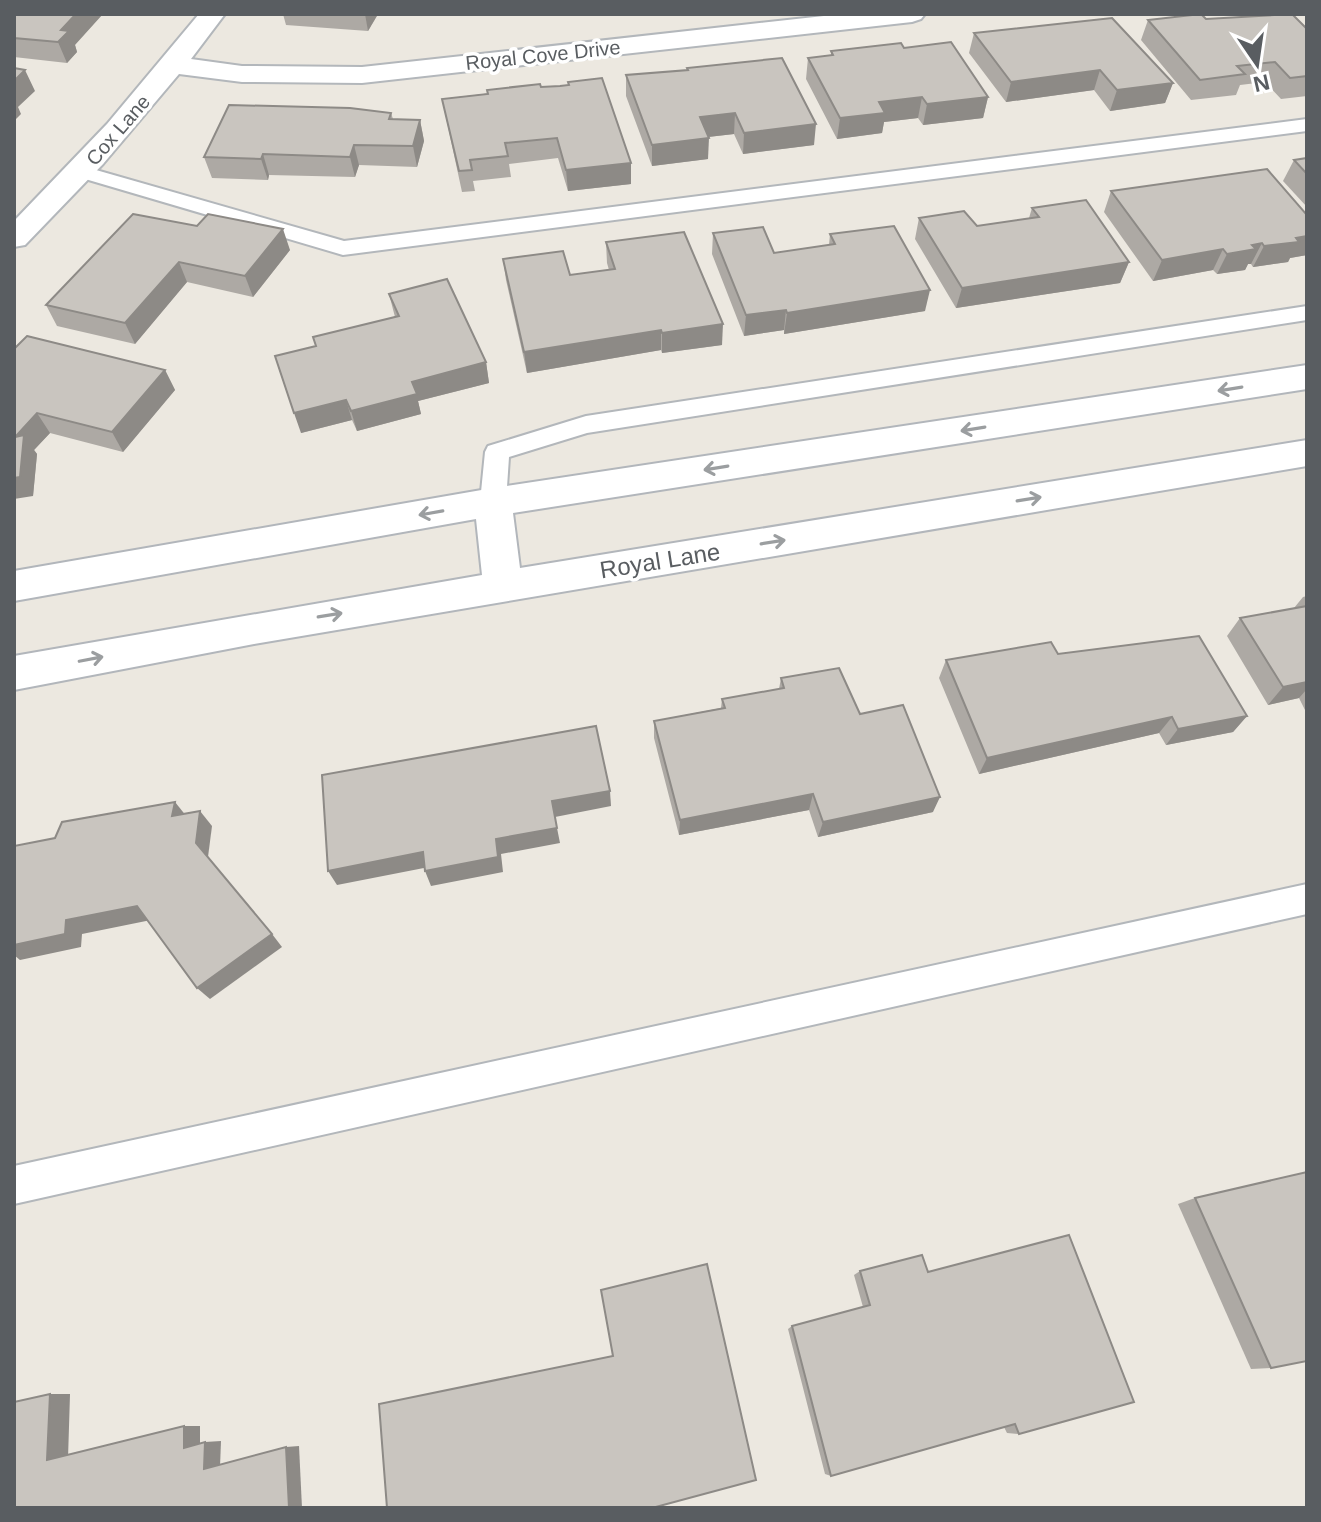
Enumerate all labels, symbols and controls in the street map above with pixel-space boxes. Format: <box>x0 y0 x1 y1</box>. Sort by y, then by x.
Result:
north arrow <box>1217 24 1297 104</box>
street label: Royal Cove Drive <box>464 36 622 74</box>
text: N <box>1251 69 1272 97</box>
street label: Cox Lane <box>82 90 154 170</box>
one-way arrow <box>1218 382 1243 397</box>
one-way arrow <box>961 422 986 437</box>
one-way arrow <box>704 461 729 476</box>
one-way arrow <box>1016 491 1042 506</box>
one-way arrow <box>419 506 445 521</box>
one-way arrow <box>760 534 785 549</box>
street label: Royal Lane <box>598 538 722 583</box>
one-way arrow <box>317 607 343 622</box>
one-way arrow <box>77 650 103 665</box>

